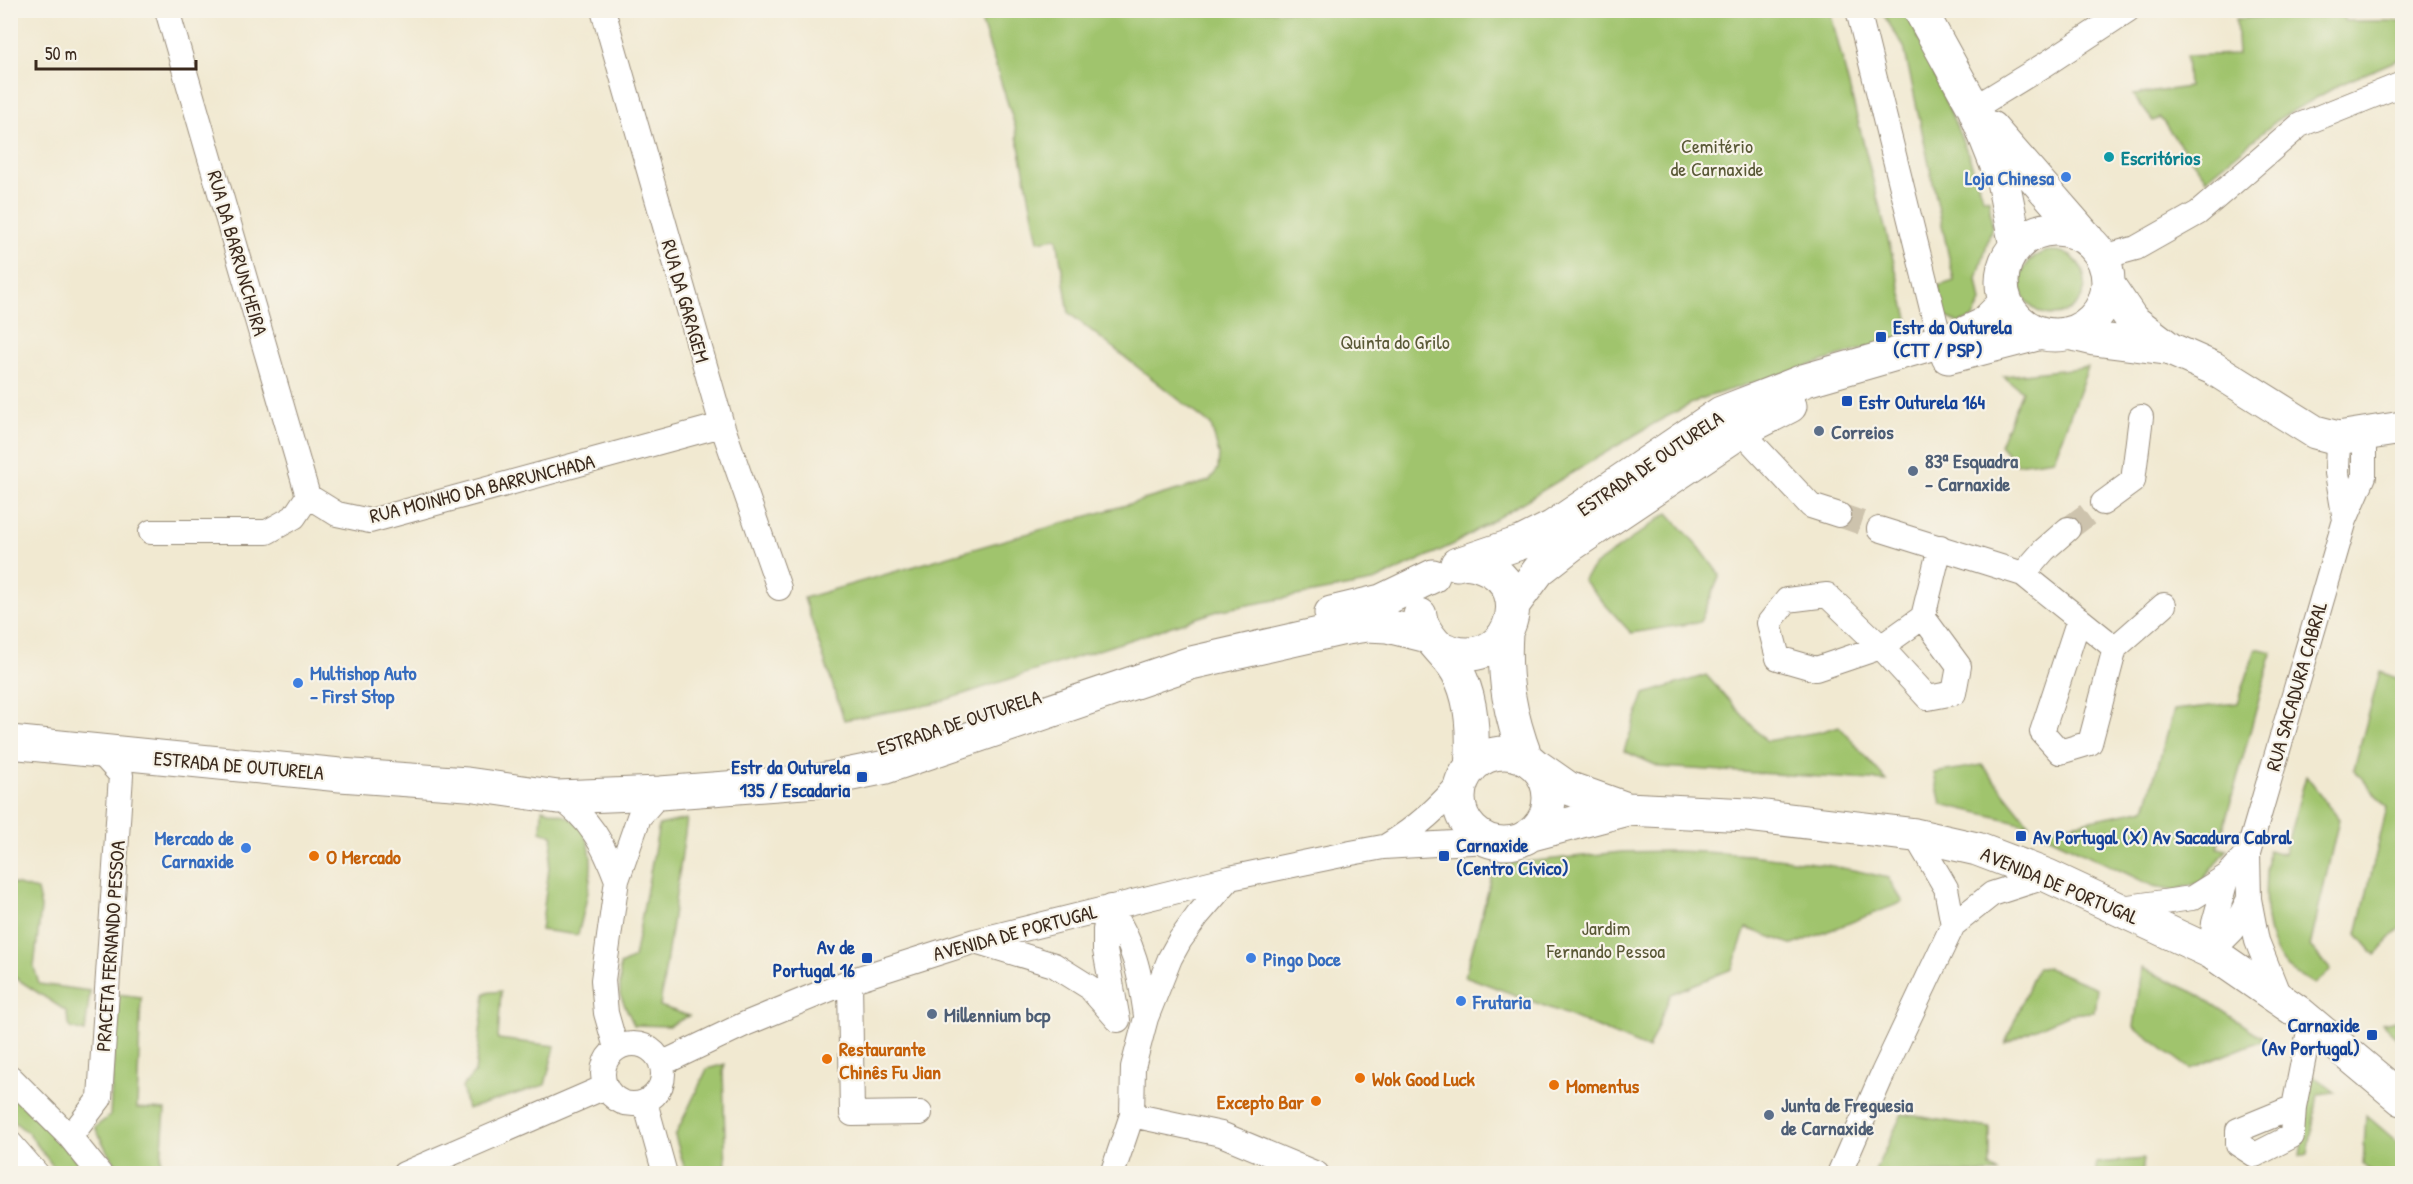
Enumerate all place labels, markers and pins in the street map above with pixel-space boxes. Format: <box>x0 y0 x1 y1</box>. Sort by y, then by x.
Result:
place label: Escritórios <box>2121 144 2201 171</box>
marker: Escritórios <box>2102 150 2116 164</box>
place label: Loja Chinesa <box>1965 164 2054 191</box>
marker: Loja Chinesa <box>2059 170 2073 184</box>
place label: Estr da Outurela (CTT / PSP) <box>1893 313 2012 363</box>
marker: Estr da Outurela (CTT / PSP) <box>1874 330 1888 344</box>
place label: Estr Outurela 164 <box>1859 388 1985 415</box>
marker: Estr Outurela 164 <box>1840 394 1854 408</box>
place label: Correios <box>1831 418 1894 445</box>
marker: Correios <box>1812 424 1826 438</box>
place label: 83ª Esquadra - Carnaxide <box>1925 447 2018 497</box>
marker: 83ª Esquadra - Carnaxide <box>1906 464 1920 478</box>
place label: Multishop Auto - First Stop <box>310 659 417 710</box>
marker: Multishop Auto - First Stop <box>291 676 305 690</box>
place label: Estr da Outurela 135 / Escadaria <box>731 753 850 803</box>
marker: Estr da Outurela 135 / Escadaria <box>855 770 869 784</box>
place label: Av Portugal (X) Av Sacadura Cabral <box>2033 823 2292 851</box>
place label: Mercado de Carnaxide <box>155 824 234 874</box>
marker: Av Portugal (X) Av Sacadura Cabral <box>2014 829 2028 843</box>
place label: Carnaxide (Centro Cívico) <box>1456 831 1569 881</box>
marker: Mercado de Carnaxide <box>239 841 253 855</box>
place label: O Mercado <box>326 843 401 870</box>
marker: O Mercado <box>307 849 321 863</box>
marker: Carnaxide (Centro Cívico) <box>1437 849 1451 863</box>
place label: Av de Portugal 16 <box>773 933 855 984</box>
place label: Pingo Doce <box>1263 945 1341 973</box>
marker: Av de Portugal 16 <box>860 951 874 965</box>
marker: Pingo Doce <box>1244 951 1258 965</box>
place label: Frutaria <box>1472 988 1531 1015</box>
marker: Frutaria <box>1454 994 1468 1008</box>
place label: Millennium bcp <box>944 1001 1051 1029</box>
marker: Millennium bcp <box>925 1007 939 1021</box>
place label: Carnaxide (Av Portugal) <box>2261 1011 2360 1062</box>
marker: Carnaxide (Av Portugal) <box>2365 1028 2379 1042</box>
place label: Restaurante Chinês Fu Jian <box>839 1035 941 1085</box>
marker: Restaurante Chinês Fu Jian <box>820 1052 834 1066</box>
place label: Wok Good Luck <box>1372 1065 1476 1092</box>
marker: Wok Good Luck <box>1353 1071 1367 1085</box>
place label: Momentus <box>1566 1072 1639 1099</box>
marker: Momentus <box>1547 1078 1561 1092</box>
place label: Excepto Bar <box>1217 1088 1304 1116</box>
place label: Junta de Freguesia de Carnaxide <box>1781 1091 1913 1141</box>
marker: Excepto Bar <box>1309 1094 1323 1108</box>
marker: Junta de Freguesia de Carnaxide <box>1762 1108 1776 1122</box>

